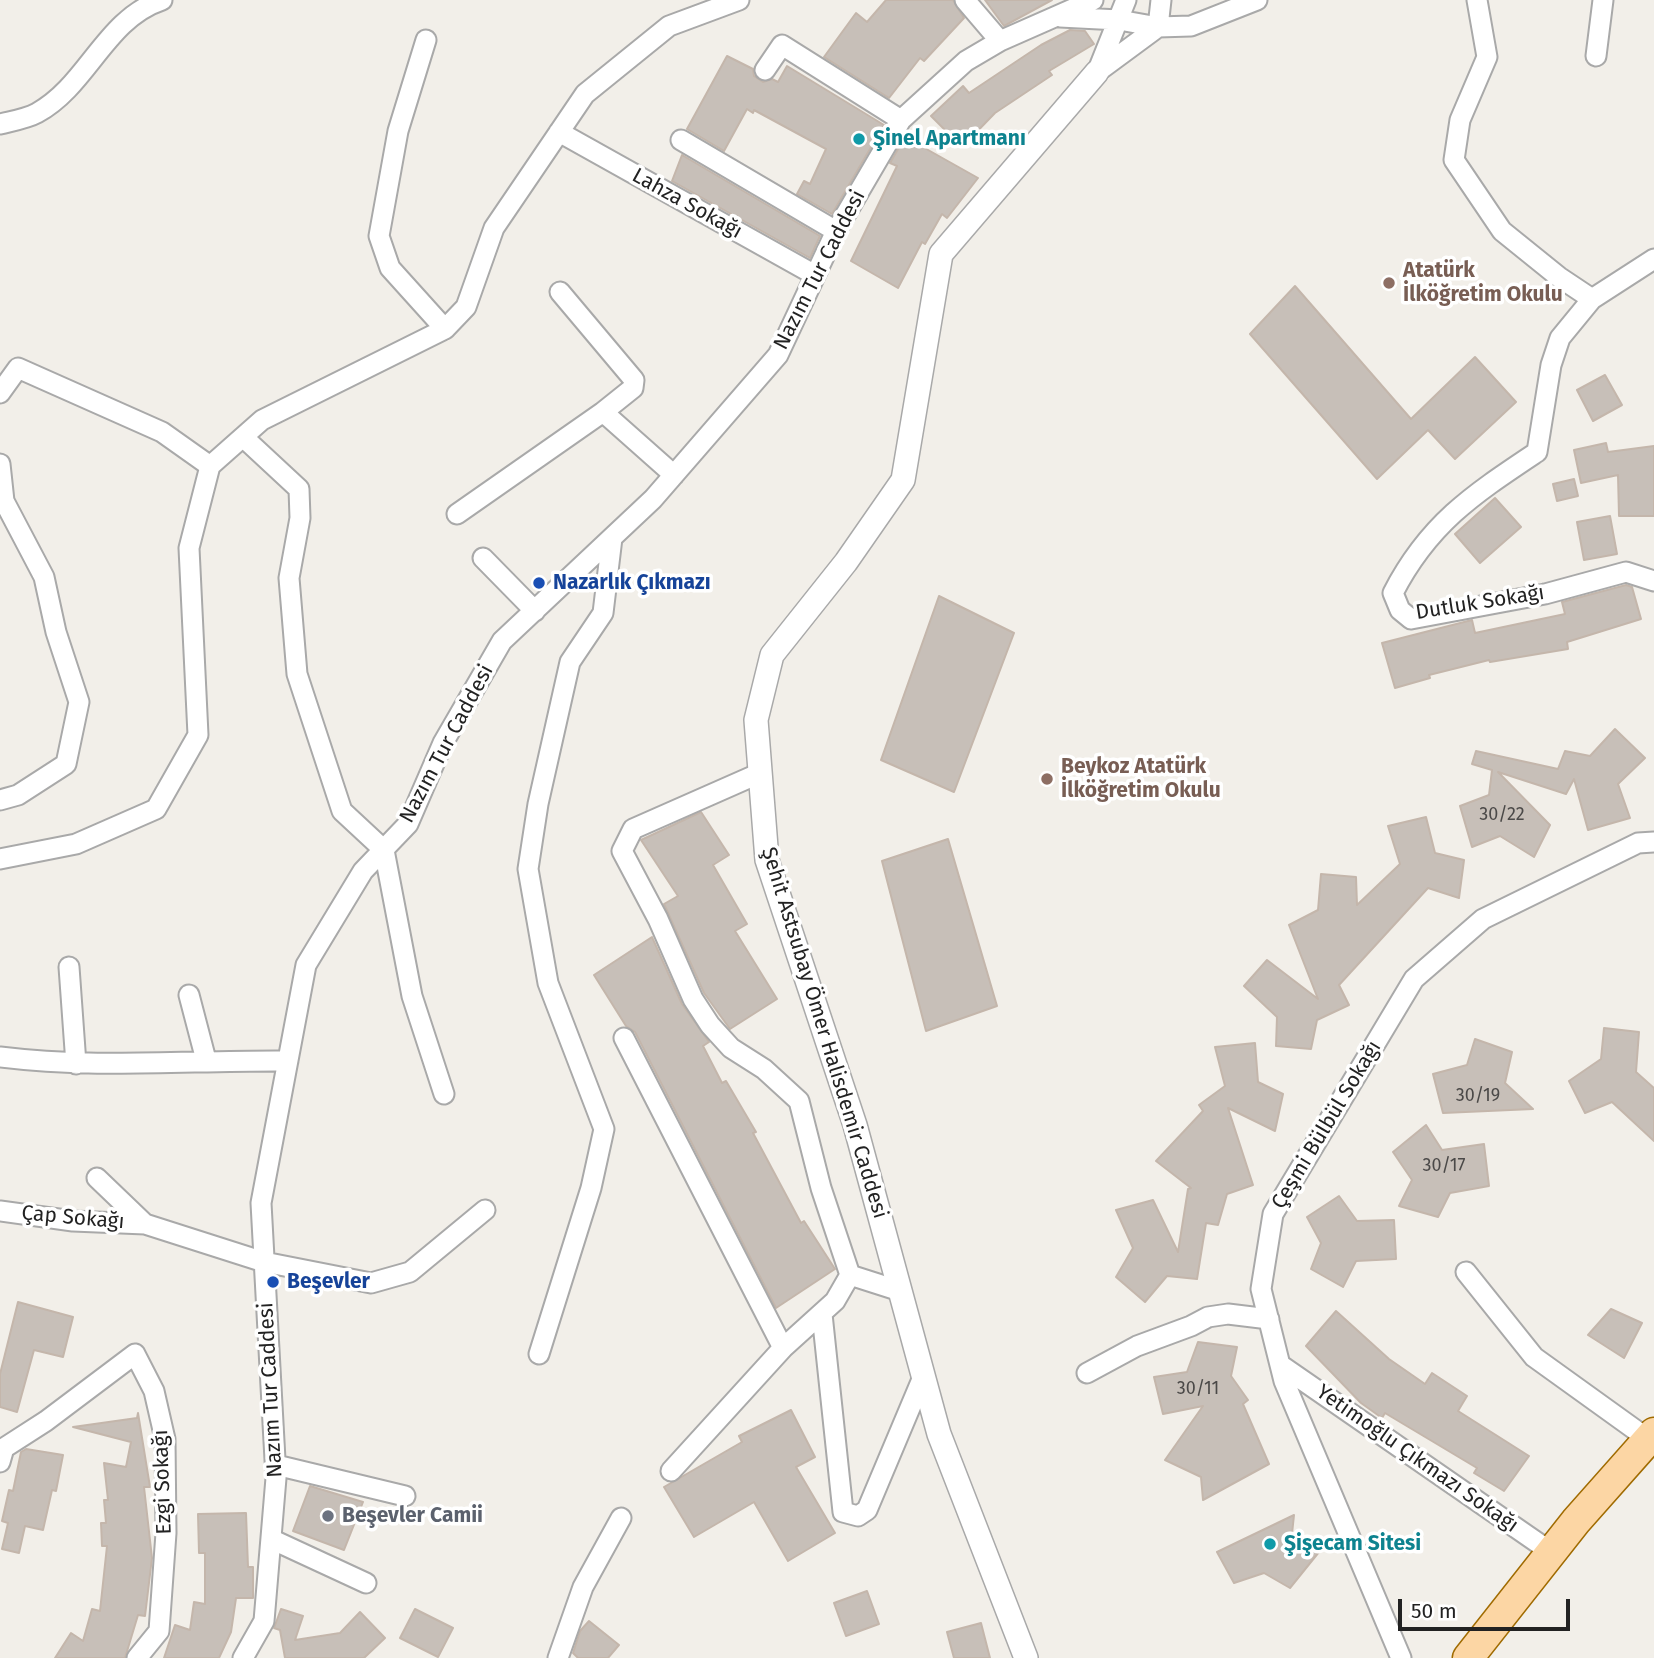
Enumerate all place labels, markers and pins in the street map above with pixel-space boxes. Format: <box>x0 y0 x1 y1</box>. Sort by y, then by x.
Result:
place label: Şinel Apartmanı <box>873 126 1026 152</box>
marker: Şinel Apartmanı <box>851 131 867 147</box>
place label: Atatürk İlköğretim Okulu <box>1403 258 1563 308</box>
marker: Atatürk İlköğretim Okulu <box>1381 275 1397 291</box>
place label: Nazarlık Çıkmazı <box>553 570 711 596</box>
marker: Nazarlık Çıkmazı <box>531 575 547 591</box>
place label: Beykoz Atatürk İlköğretim Okulu <box>1061 754 1221 804</box>
marker: Beykoz Atatürk İlköğretim Okulu <box>1039 771 1055 787</box>
place label: Beşevler <box>287 1269 370 1295</box>
marker: Beşevler <box>265 1274 281 1290</box>
place label: Beşevler Camii <box>342 1503 483 1529</box>
marker: Beşevler Camii <box>320 1508 336 1524</box>
place label: Şişecam Sitesi <box>1284 1531 1421 1557</box>
marker: Şişecam Sitesi <box>1262 1536 1278 1552</box>

